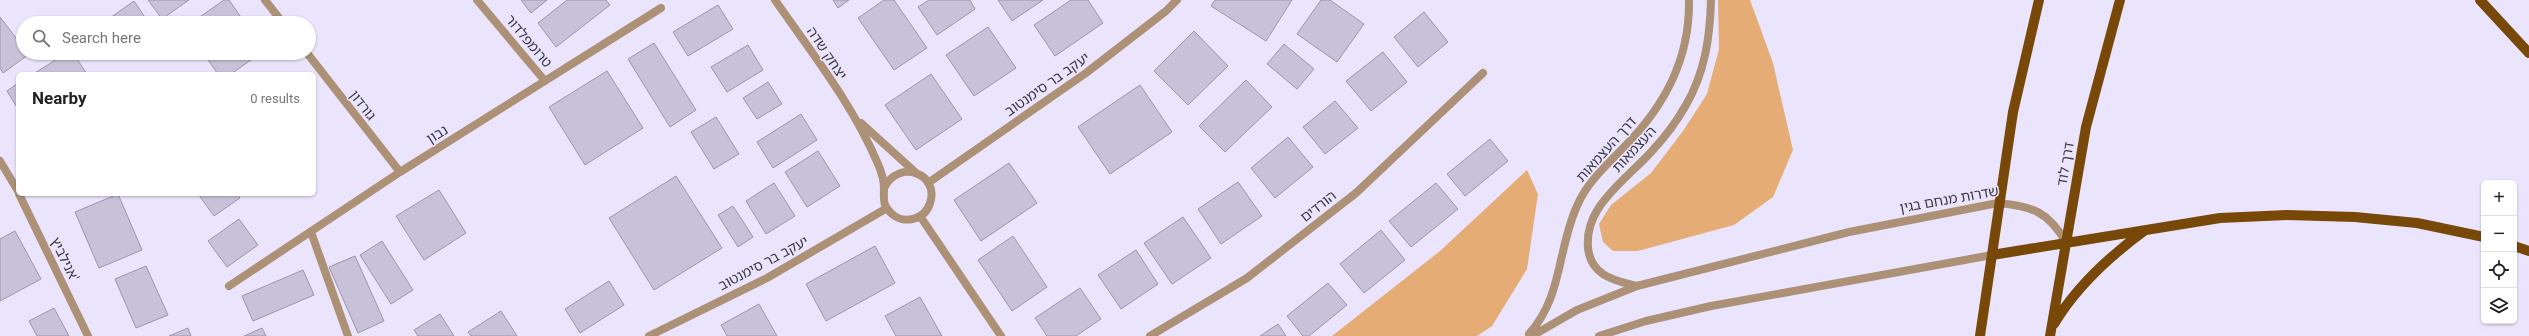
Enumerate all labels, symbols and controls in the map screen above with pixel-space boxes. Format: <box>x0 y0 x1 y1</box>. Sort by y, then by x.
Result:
street label: טרומפלדור <box>502 11 556 71</box>
search box <box>16 16 316 60</box>
street label: יצחק שדה <box>804 24 850 82</box>
icon: search <box>30 27 52 49</box>
text: Search here <box>62 29 141 47</box>
street label: יעקב בר סימנטוב <box>1002 49 1092 119</box>
street label: גורדון <box>347 87 379 123</box>
text: Nearby <box>32 88 87 108</box>
text: 0 results <box>250 91 300 106</box>
street label: דרך העצמאות <box>1572 113 1640 185</box>
street label: נבון <box>423 121 451 147</box>
street label: העצמאות <box>1609 123 1659 175</box>
street label: דרך לוד <box>2053 140 2077 187</box>
map controls <box>2481 180 2517 324</box>
button: + <box>2481 180 2517 216</box>
street label: שדרות מנחם בגין <box>1898 182 2000 216</box>
street label: הורדים <box>1297 187 1339 225</box>
button: − <box>2481 216 2517 252</box>
street label: יעקב בר סימנטוב <box>715 233 811 293</box>
street label: אנילביץ' <box>48 234 82 284</box>
button: locate <box>2481 252 2517 288</box>
button: layers <box>2481 288 2517 324</box>

